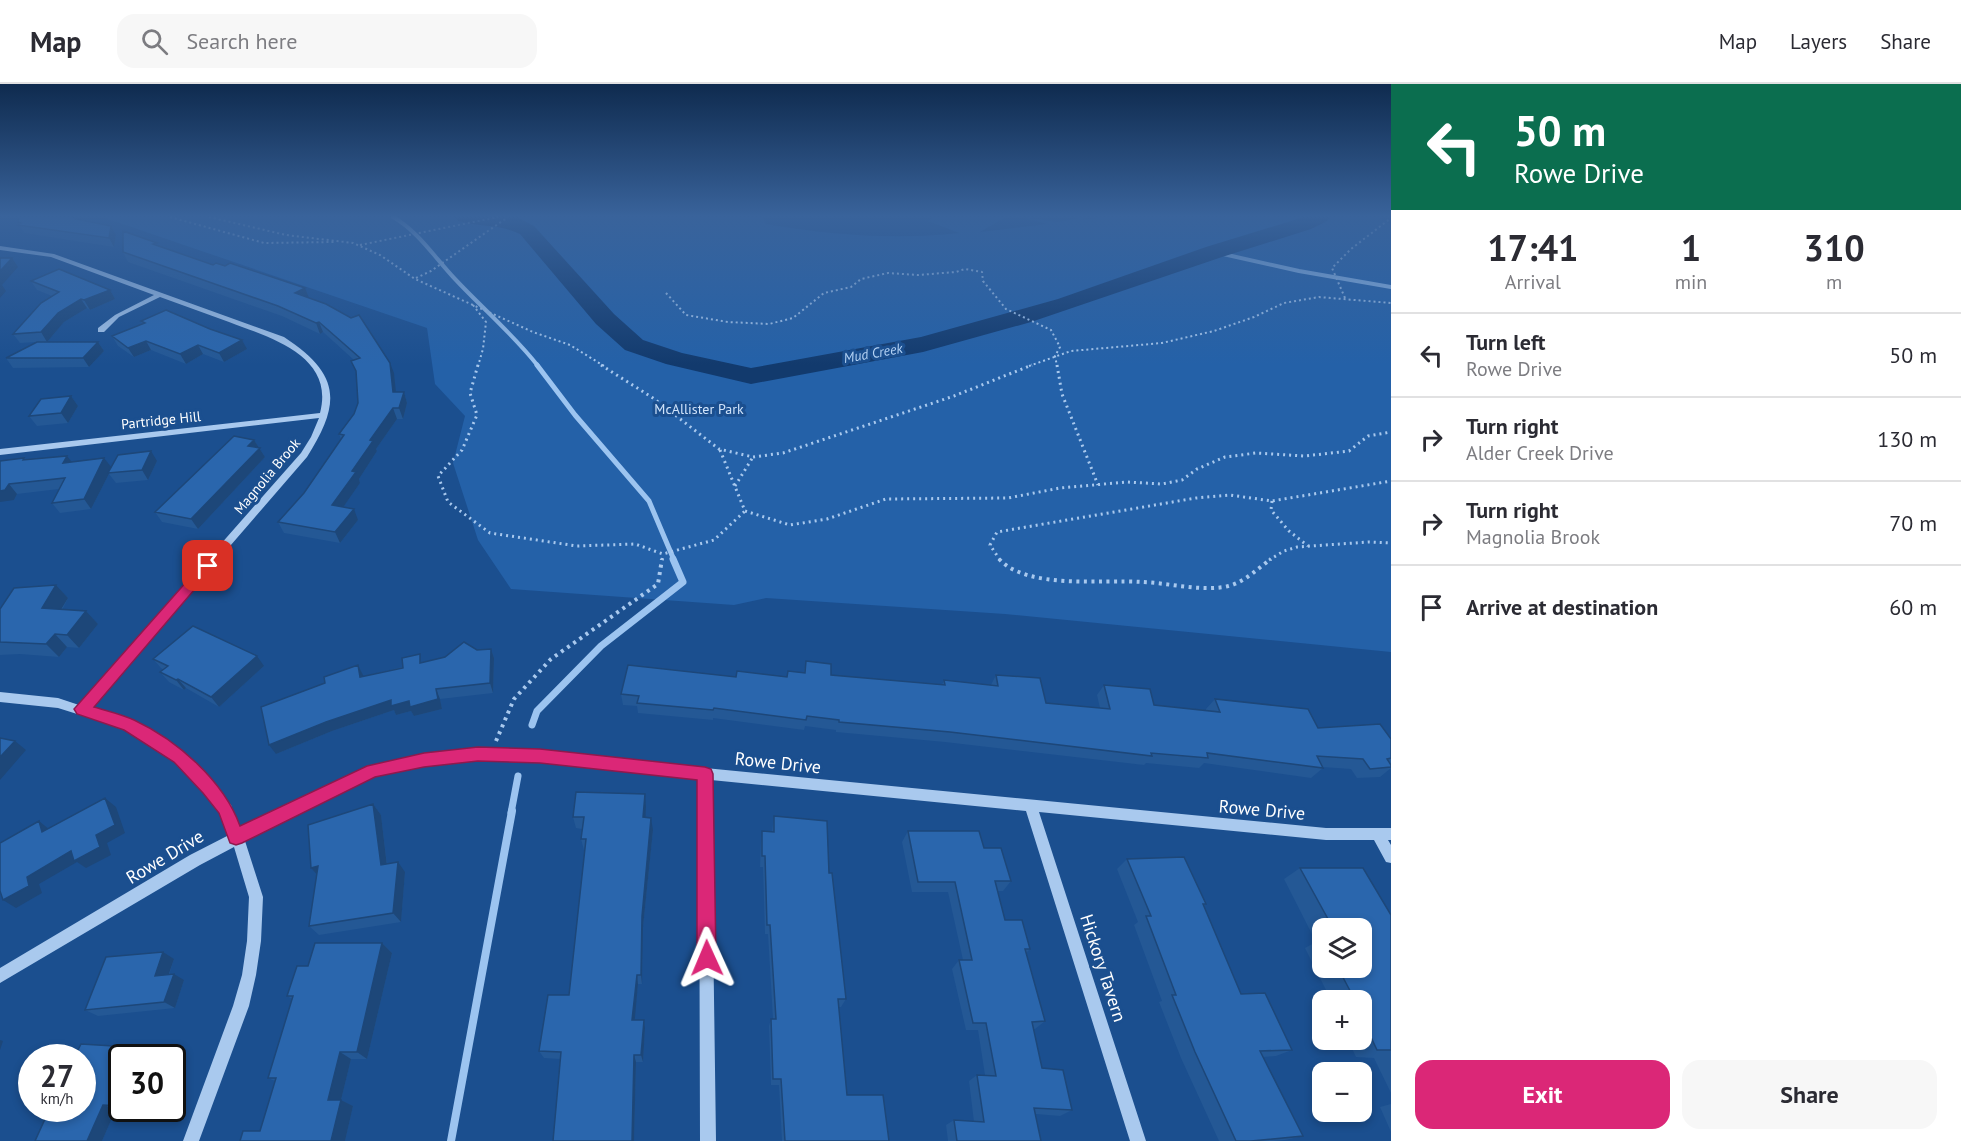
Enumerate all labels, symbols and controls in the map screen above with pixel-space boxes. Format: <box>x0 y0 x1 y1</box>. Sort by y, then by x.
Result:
search box <box>117 14 537 68</box>
text: Map <box>30 23 81 60</box>
icon: search <box>138 25 171 58</box>
text: Search here <box>186 27 297 55</box>
text: Map <box>1719 28 1757 55</box>
text: Layers <box>1790 28 1847 55</box>
text: Share <box>1880 28 1931 55</box>
text: 50 m <box>1514 103 1606 158</box>
icon: left <box>1415 108 1493 186</box>
text: Rowe Drive <box>1514 156 1644 190</box>
text: 17:41 <box>1487 224 1579 271</box>
text: 1 <box>1681 224 1701 271</box>
text: 310 <box>1804 224 1865 271</box>
text: Arrival <box>1505 269 1561 295</box>
text: min <box>1675 269 1707 295</box>
text: m <box>1826 269 1842 295</box>
text: Turn left <box>1466 328 1546 356</box>
water label: Mud Creek <box>842 339 905 367</box>
icon: left <box>1415 339 1448 372</box>
text: 50 m <box>1889 341 1937 369</box>
text: Rowe Drive <box>1466 356 1562 382</box>
park label: McAllister Park <box>654 400 744 418</box>
street label: Partridge Hill <box>120 407 202 433</box>
text: Turn right <box>1466 412 1558 440</box>
icon: right <box>1415 423 1448 456</box>
text: 130 m <box>1877 425 1937 453</box>
street label: Magnolia Brook <box>230 434 304 518</box>
text: Alder Creek Drive <box>1466 440 1614 466</box>
text: Turn right <box>1466 496 1558 524</box>
icon: right <box>1415 507 1448 540</box>
text: 70 m <box>1889 509 1937 537</box>
text: Magnolia Brook <box>1466 524 1600 550</box>
pin <box>182 540 233 591</box>
icon: arrive <box>191 549 224 582</box>
icon: arrive <box>1415 591 1448 624</box>
text: Arrive at destination <box>1466 593 1658 621</box>
text: 60 m <box>1889 593 1937 621</box>
street label: Rowe Drive <box>734 747 822 778</box>
street label: Rowe Drive <box>1218 794 1306 825</box>
street label: Rowe Drive <box>122 824 208 889</box>
street label: Hickory Tavern <box>1075 911 1132 1025</box>
map controls <box>1312 918 1372 1122</box>
button: layers <box>1312 918 1372 978</box>
position arrow <box>675 926 739 990</box>
button: + <box>1312 990 1372 1050</box>
speed limit sign: 30 <box>108 1044 186 1122</box>
text: 27 <box>40 1056 74 1095</box>
button: Exit <box>1415 1060 1670 1129</box>
button: Share <box>1682 1060 1937 1129</box>
button: − <box>1312 1062 1372 1122</box>
text: km/h <box>41 1089 73 1108</box>

